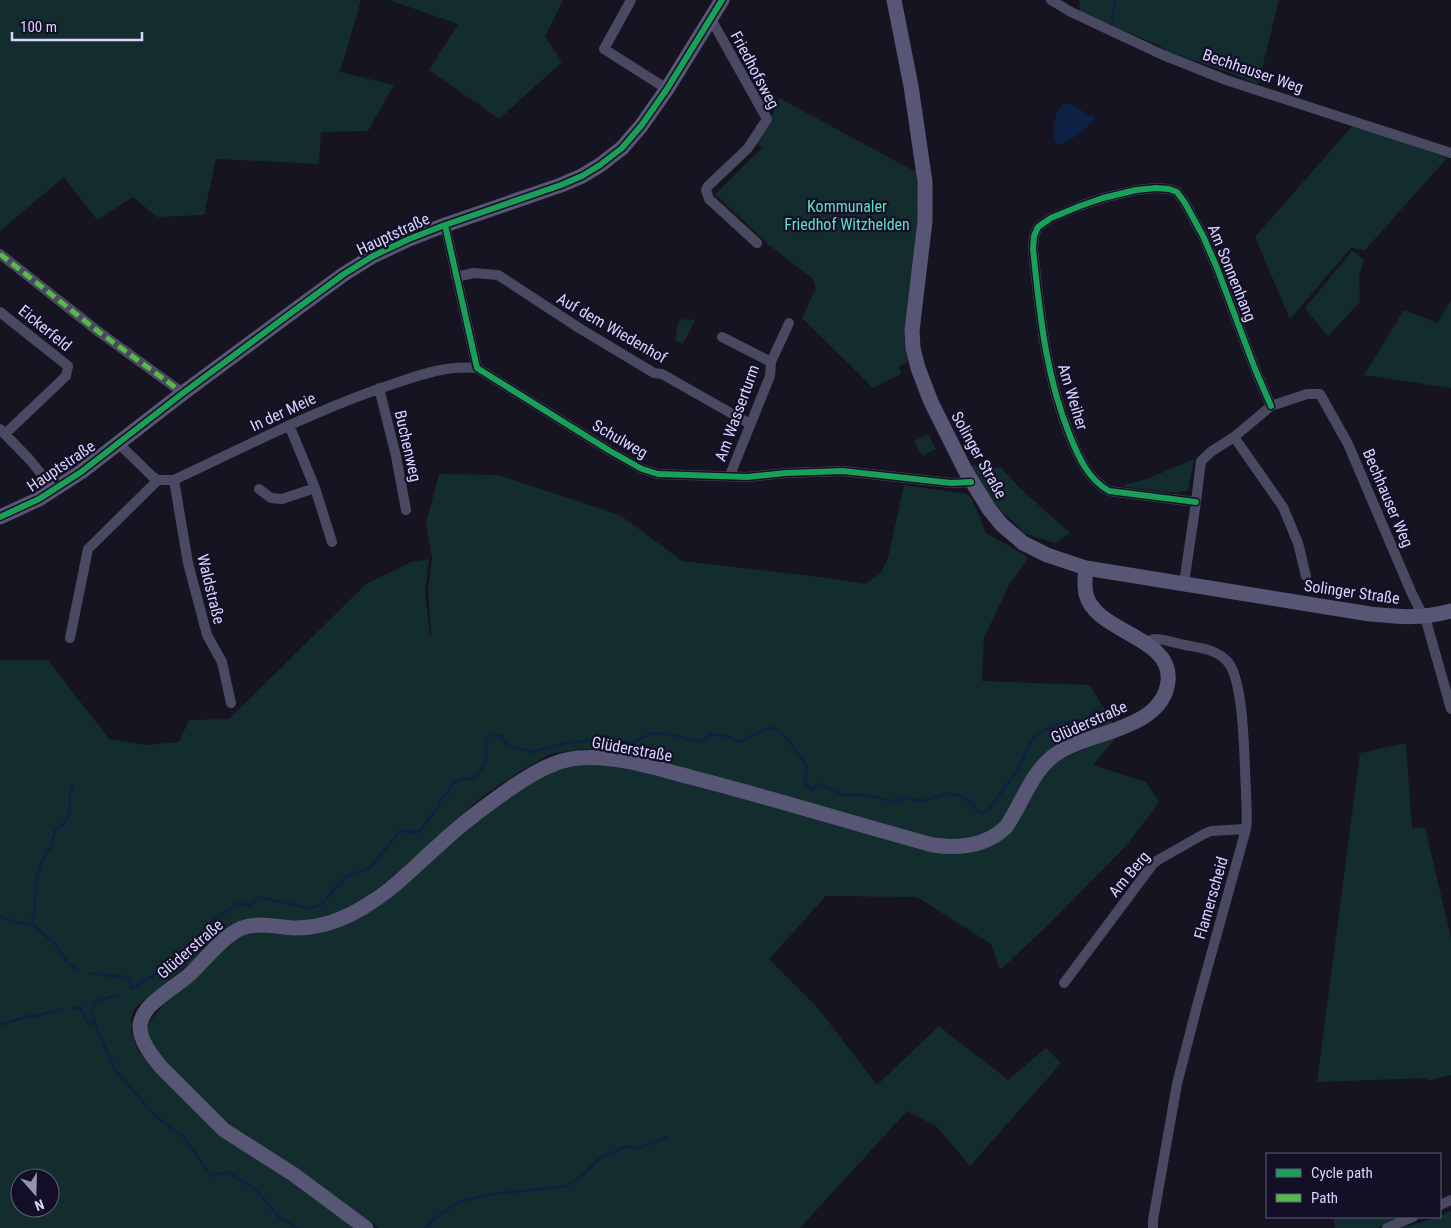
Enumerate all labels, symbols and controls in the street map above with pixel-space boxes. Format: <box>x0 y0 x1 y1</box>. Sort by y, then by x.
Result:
scale bar <box>12 10 142 42</box>
text: 100 m <box>20 18 57 36</box>
street label: Friedhofsweg <box>727 28 783 112</box>
street label: Bechhauser Weg <box>1200 45 1306 97</box>
park label: Kommunaler Friedhof Witzhelden <box>784 197 910 234</box>
street label: Hauptstraße <box>354 209 432 259</box>
street label: Am Sonnenhang <box>1204 222 1260 324</box>
street label: Auf dem Wiedenhof <box>553 289 671 367</box>
street label: Eickerfeld <box>15 301 75 355</box>
street label: Am Wasserturm <box>711 362 763 464</box>
street label: Am Weiher <box>1054 362 1092 432</box>
street label: In der Meie <box>247 389 319 435</box>
street label: Buchenweg <box>391 408 425 484</box>
street label: Solinger Straße <box>947 408 1011 502</box>
street label: Schulweg <box>589 416 651 462</box>
street label: Hauptstraße <box>23 436 99 496</box>
street label: Bechhauser Weg <box>1359 446 1417 550</box>
street label: Waldstraße <box>193 552 229 626</box>
street label: Solinger Straße <box>1303 576 1401 608</box>
street label: Glüderstraße <box>1048 697 1130 747</box>
street label: Glüderstraße <box>590 733 674 765</box>
street label: Am Berg <box>1104 847 1154 901</box>
street label: Flamerscheid <box>1190 855 1232 941</box>
street label: Glüderstraße <box>153 915 227 983</box>
legend <box>1266 1153 1441 1218</box>
text: Cycle path <box>1311 1164 1373 1182</box>
north arrow <box>10 1168 60 1218</box>
text: Path <box>1311 1189 1338 1207</box>
text: N <box>33 1196 46 1214</box>

